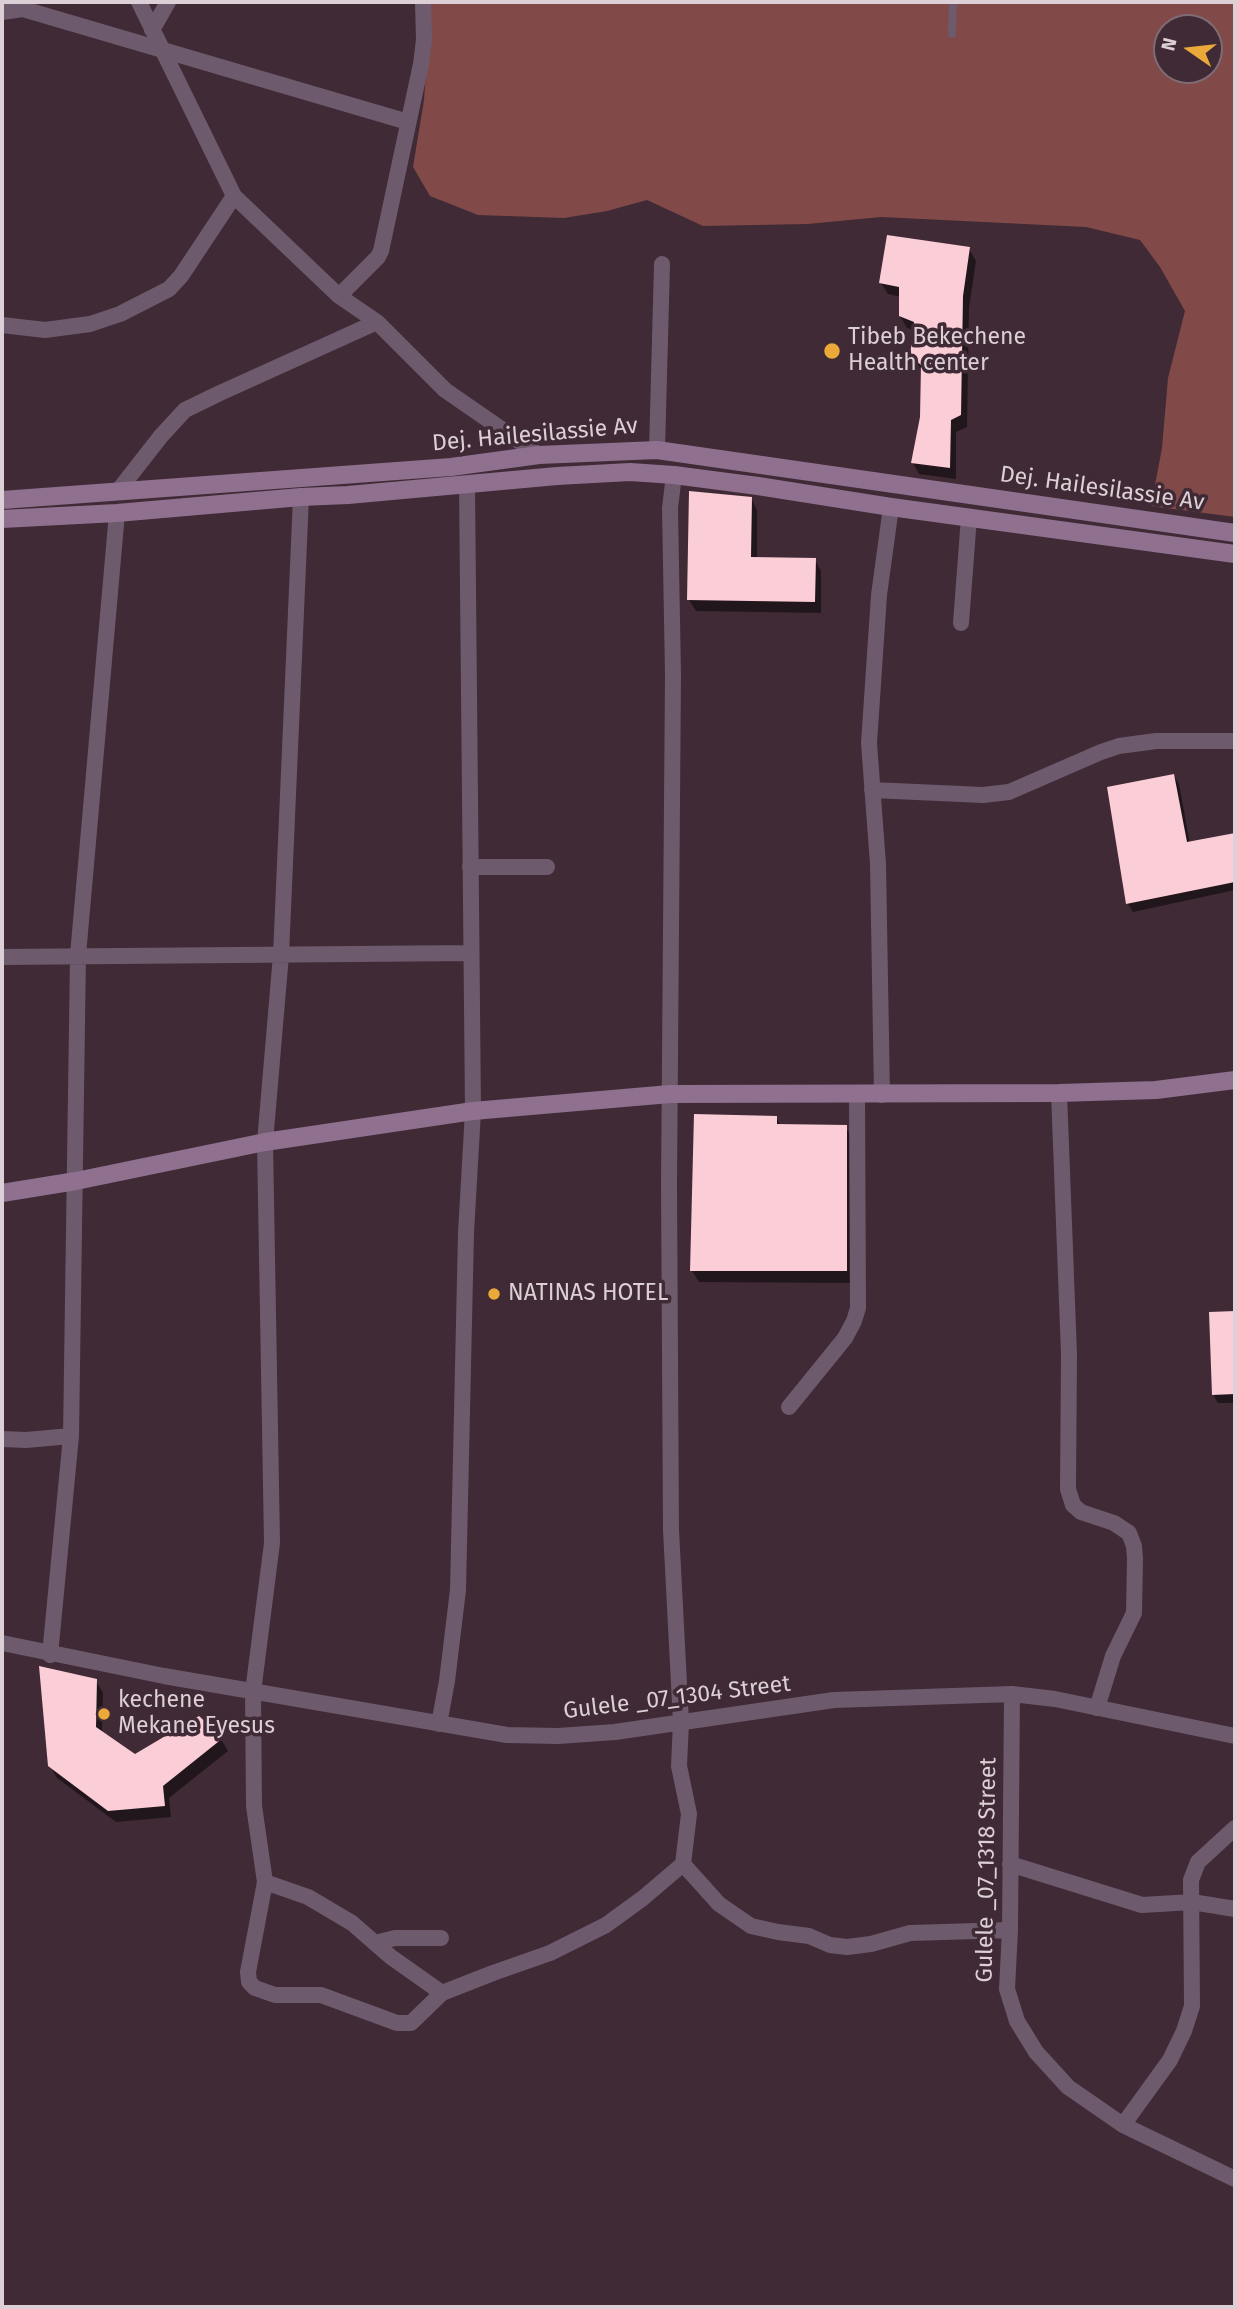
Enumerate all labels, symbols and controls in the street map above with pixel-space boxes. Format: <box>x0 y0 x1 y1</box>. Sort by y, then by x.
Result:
north arrow <box>1153 14 1223 84</box>
text: N <box>1156 35 1182 53</box>
place label: Tibeb Bekechene Health center <box>848 324 1026 378</box>
marker: Tibeb Bekechene Health center <box>822 341 842 361</box>
street label: Dej. Hailesilassie Av <box>431 412 639 458</box>
street label: Dej. Hailesilassie Av <box>998 461 1206 517</box>
place label: NATINAS HOTEL <box>508 1280 668 1308</box>
marker: NATINAS HOTEL <box>486 1286 502 1302</box>
street label: Gulele _07_1304 Street <box>562 1670 792 1726</box>
place label: kechene Mekane Eyesus <box>118 1687 275 1741</box>
marker: kechene Mekane Eyesus <box>96 1706 112 1722</box>
street label: Gulele _07_1318 Street <box>971 1757 1003 1983</box>

